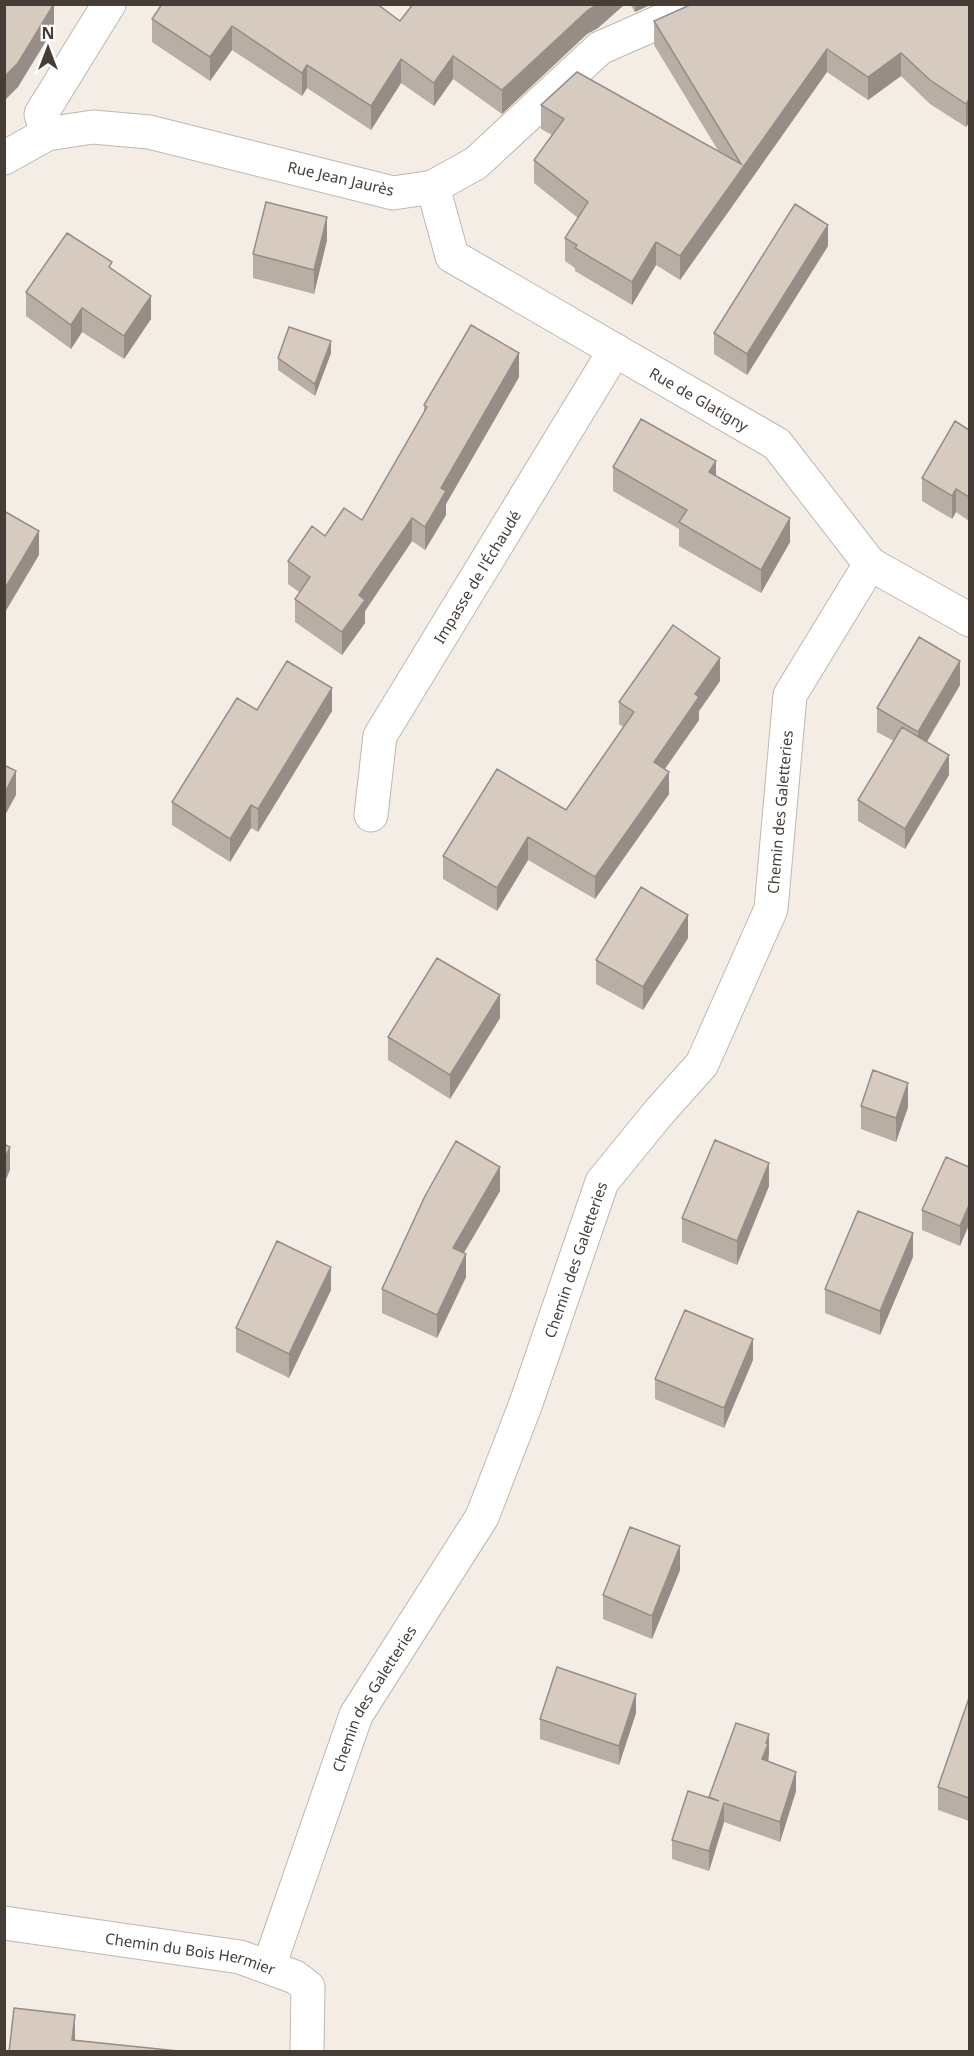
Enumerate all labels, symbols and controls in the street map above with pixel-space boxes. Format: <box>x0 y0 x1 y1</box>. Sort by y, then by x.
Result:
north arrow <box>18 18 78 78</box>
text: N <box>41 22 55 44</box>
street label: Rue Jean Jaurès <box>286 156 396 200</box>
street label: Rue de Glatigny <box>646 362 753 436</box>
street label: Impasse de l'Échaudé <box>429 506 525 647</box>
street label: Chemin des Galetteries <box>762 730 797 894</box>
street label: Chemin des Galetteries <box>539 1179 611 1341</box>
street label: Chemin des Galetteries <box>327 1622 420 1775</box>
street label: Chemin du Bois Hermier <box>104 1928 278 1979</box>

